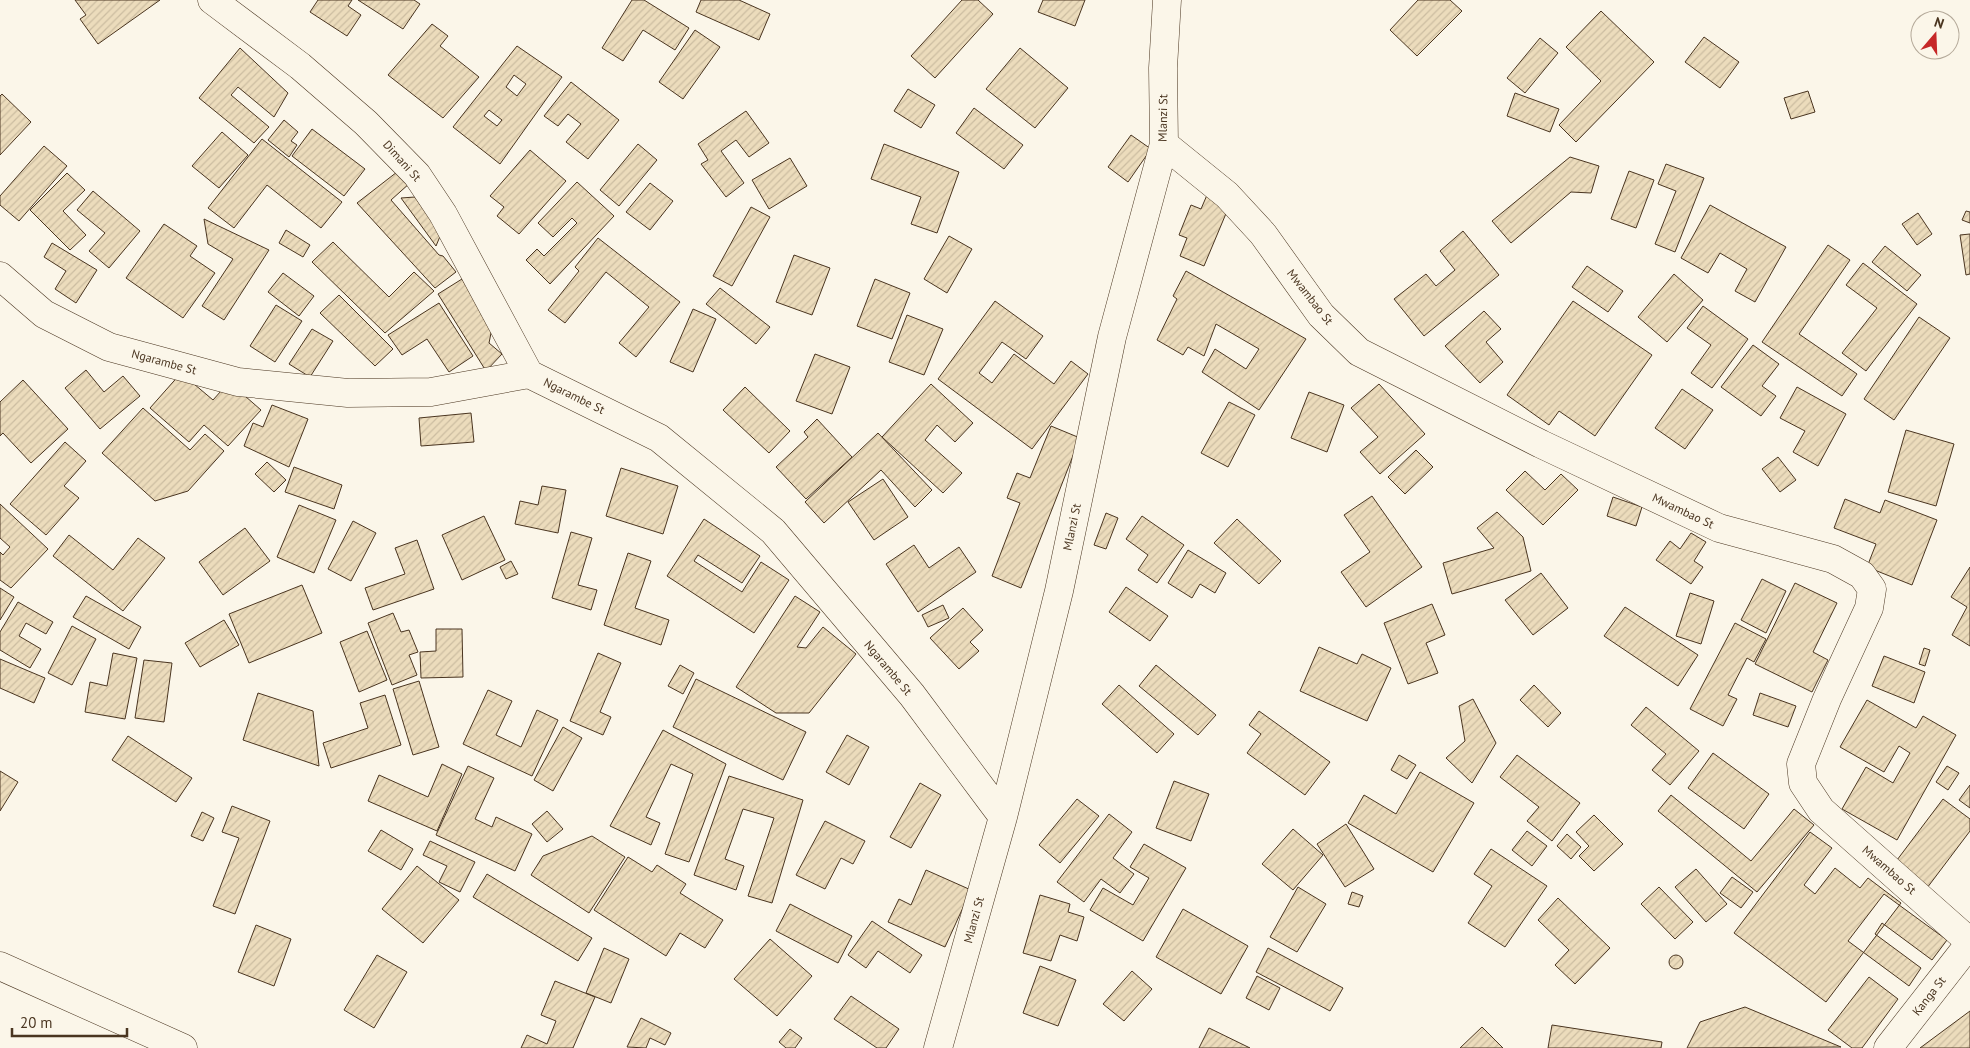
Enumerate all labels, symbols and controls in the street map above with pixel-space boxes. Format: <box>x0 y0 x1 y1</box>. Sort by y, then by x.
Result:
north arrow <box>1910 10 1960 60</box>
text: N <box>1932 13 1947 33</box>
street label: Mlanzi St <box>1155 94 1170 142</box>
street label: Dimani St <box>380 137 425 184</box>
street label: Mwambao St <box>1284 266 1337 328</box>
street label: Ngarambe St <box>130 346 198 377</box>
street label: Ngarambe St <box>541 374 607 417</box>
street label: Mwambao St <box>1650 490 1717 531</box>
street label: Mlanzi St <box>1059 502 1084 552</box>
street label: Ngarambe St <box>861 637 915 698</box>
street label: Mwambao St <box>1859 842 1919 897</box>
street label: Mlanzi St <box>960 895 987 945</box>
street label: Kanga St <box>1909 973 1949 1018</box>
scale bar <box>12 1006 128 1038</box>
text: 20 m <box>20 1013 53 1032</box>

